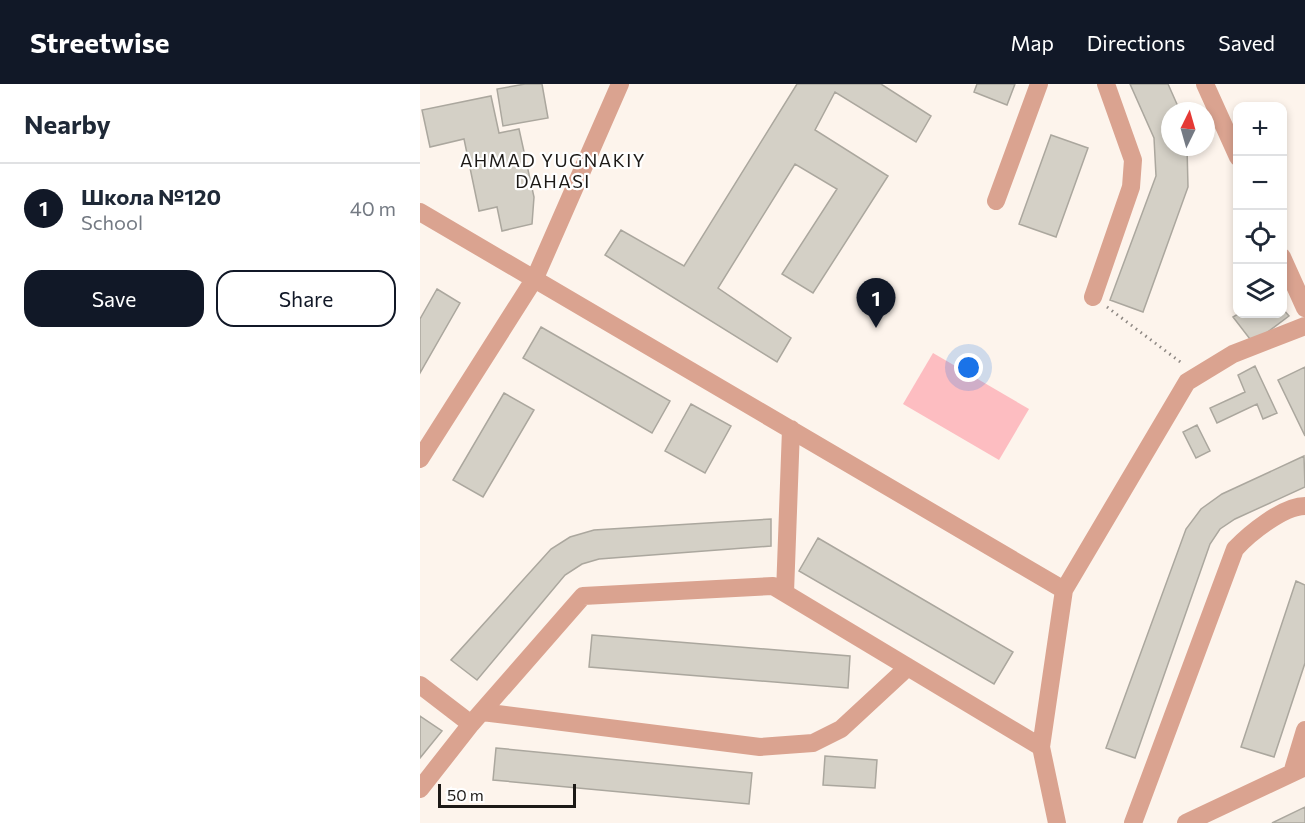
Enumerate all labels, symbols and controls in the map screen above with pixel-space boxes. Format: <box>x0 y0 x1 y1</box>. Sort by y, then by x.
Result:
text: Streetwise <box>30 25 170 59</box>
text: Map <box>1011 30 1054 55</box>
text: Directions <box>1087 30 1185 55</box>
text: Saved <box>1218 30 1275 55</box>
north arrow <box>1161 102 1215 156</box>
map controls <box>1233 102 1287 318</box>
button: + <box>1233 102 1287 156</box>
text: Nearby <box>24 108 111 139</box>
district label: AHMAD YUGNAKIY DAHASI <box>460 149 646 192</box>
button: − <box>1233 156 1287 210</box>
text: Школа №120 <box>81 183 221 210</box>
text: 1 <box>39 196 48 220</box>
text: 40 m <box>350 196 396 220</box>
text: School <box>81 210 143 234</box>
button: locate <box>1233 210 1287 264</box>
button: layers <box>1233 264 1287 318</box>
button: Save <box>24 270 204 327</box>
button: Share <box>216 270 396 327</box>
pin: 1 <box>856 278 896 328</box>
your location <box>954 353 983 382</box>
scale bar <box>438 781 576 808</box>
text: 50 m <box>447 785 484 804</box>

